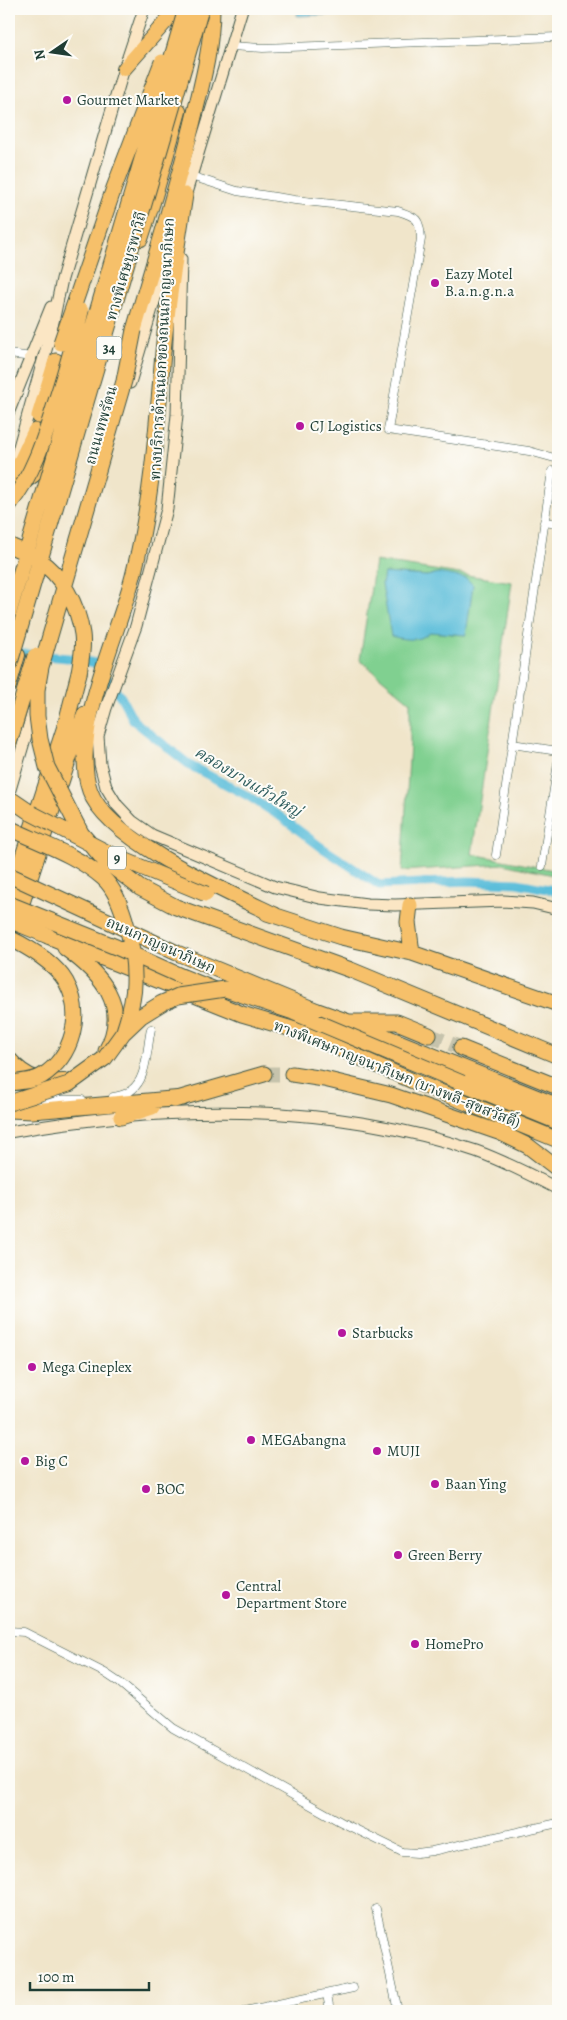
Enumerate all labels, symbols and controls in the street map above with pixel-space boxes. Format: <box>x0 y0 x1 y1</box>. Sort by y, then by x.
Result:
north arrow <box>28 28 78 78</box>
text: N <box>29 48 50 62</box>
place label: Gourmet Market <box>77 90 179 110</box>
marker: Gourmet Market <box>61 94 73 106</box>
street label: ทางพิเศษบูรพาวิถี <box>101 209 151 323</box>
street label: ทางบริการด้านนอกของถนนกาญจนาภิเษก <box>145 217 179 481</box>
place label: Eazy Motel B.a.n.g.n.a <box>445 264 514 301</box>
marker: Eazy Motel B.a.n.g.n.a <box>429 277 441 289</box>
road number: 34 <box>96 336 122 359</box>
street label: ถนนเทพรัตน <box>80 383 122 467</box>
place label: CJ Logistics <box>310 416 382 436</box>
marker: CJ Logistics <box>294 420 306 432</box>
water label: คลองบางแก้วใหญ่ <box>190 741 308 824</box>
road number: 9 <box>108 846 126 870</box>
street label: ถนนกาญจนาภิเษก <box>103 912 219 978</box>
street label: ทางพิเศษกาญจนาภิเษก (บางพลี-สุขสวัสดิ์) <box>270 1015 524 1134</box>
place label: Starbucks <box>352 1323 413 1343</box>
marker: Starbucks <box>336 1327 348 1339</box>
place label: Mega Cineplex <box>42 1357 132 1377</box>
marker: Mega Cineplex <box>26 1361 38 1373</box>
place label: MEGAbangna <box>261 1430 346 1450</box>
marker: MEGAbangna <box>245 1434 257 1446</box>
place label: MUJI <box>387 1441 420 1461</box>
marker: MUJI <box>371 1445 383 1457</box>
place label: Big C <box>35 1451 68 1471</box>
marker: Big C <box>19 1455 31 1467</box>
place label: Baan Ying <box>445 1474 507 1494</box>
marker: Baan Ying <box>429 1478 441 1490</box>
place label: BOC <box>156 1479 185 1499</box>
marker: BOC <box>140 1483 152 1495</box>
place label: Green Berry <box>408 1545 482 1565</box>
marker: Green Berry <box>392 1549 404 1561</box>
place label: Central Department Store <box>236 1576 347 1613</box>
marker: Central Department Store <box>220 1589 232 1601</box>
place label: HomePro <box>425 1634 483 1654</box>
marker: HomePro <box>409 1638 421 1650</box>
scale bar <box>30 1960 149 1992</box>
text: 100 m <box>38 1967 75 1987</box>

